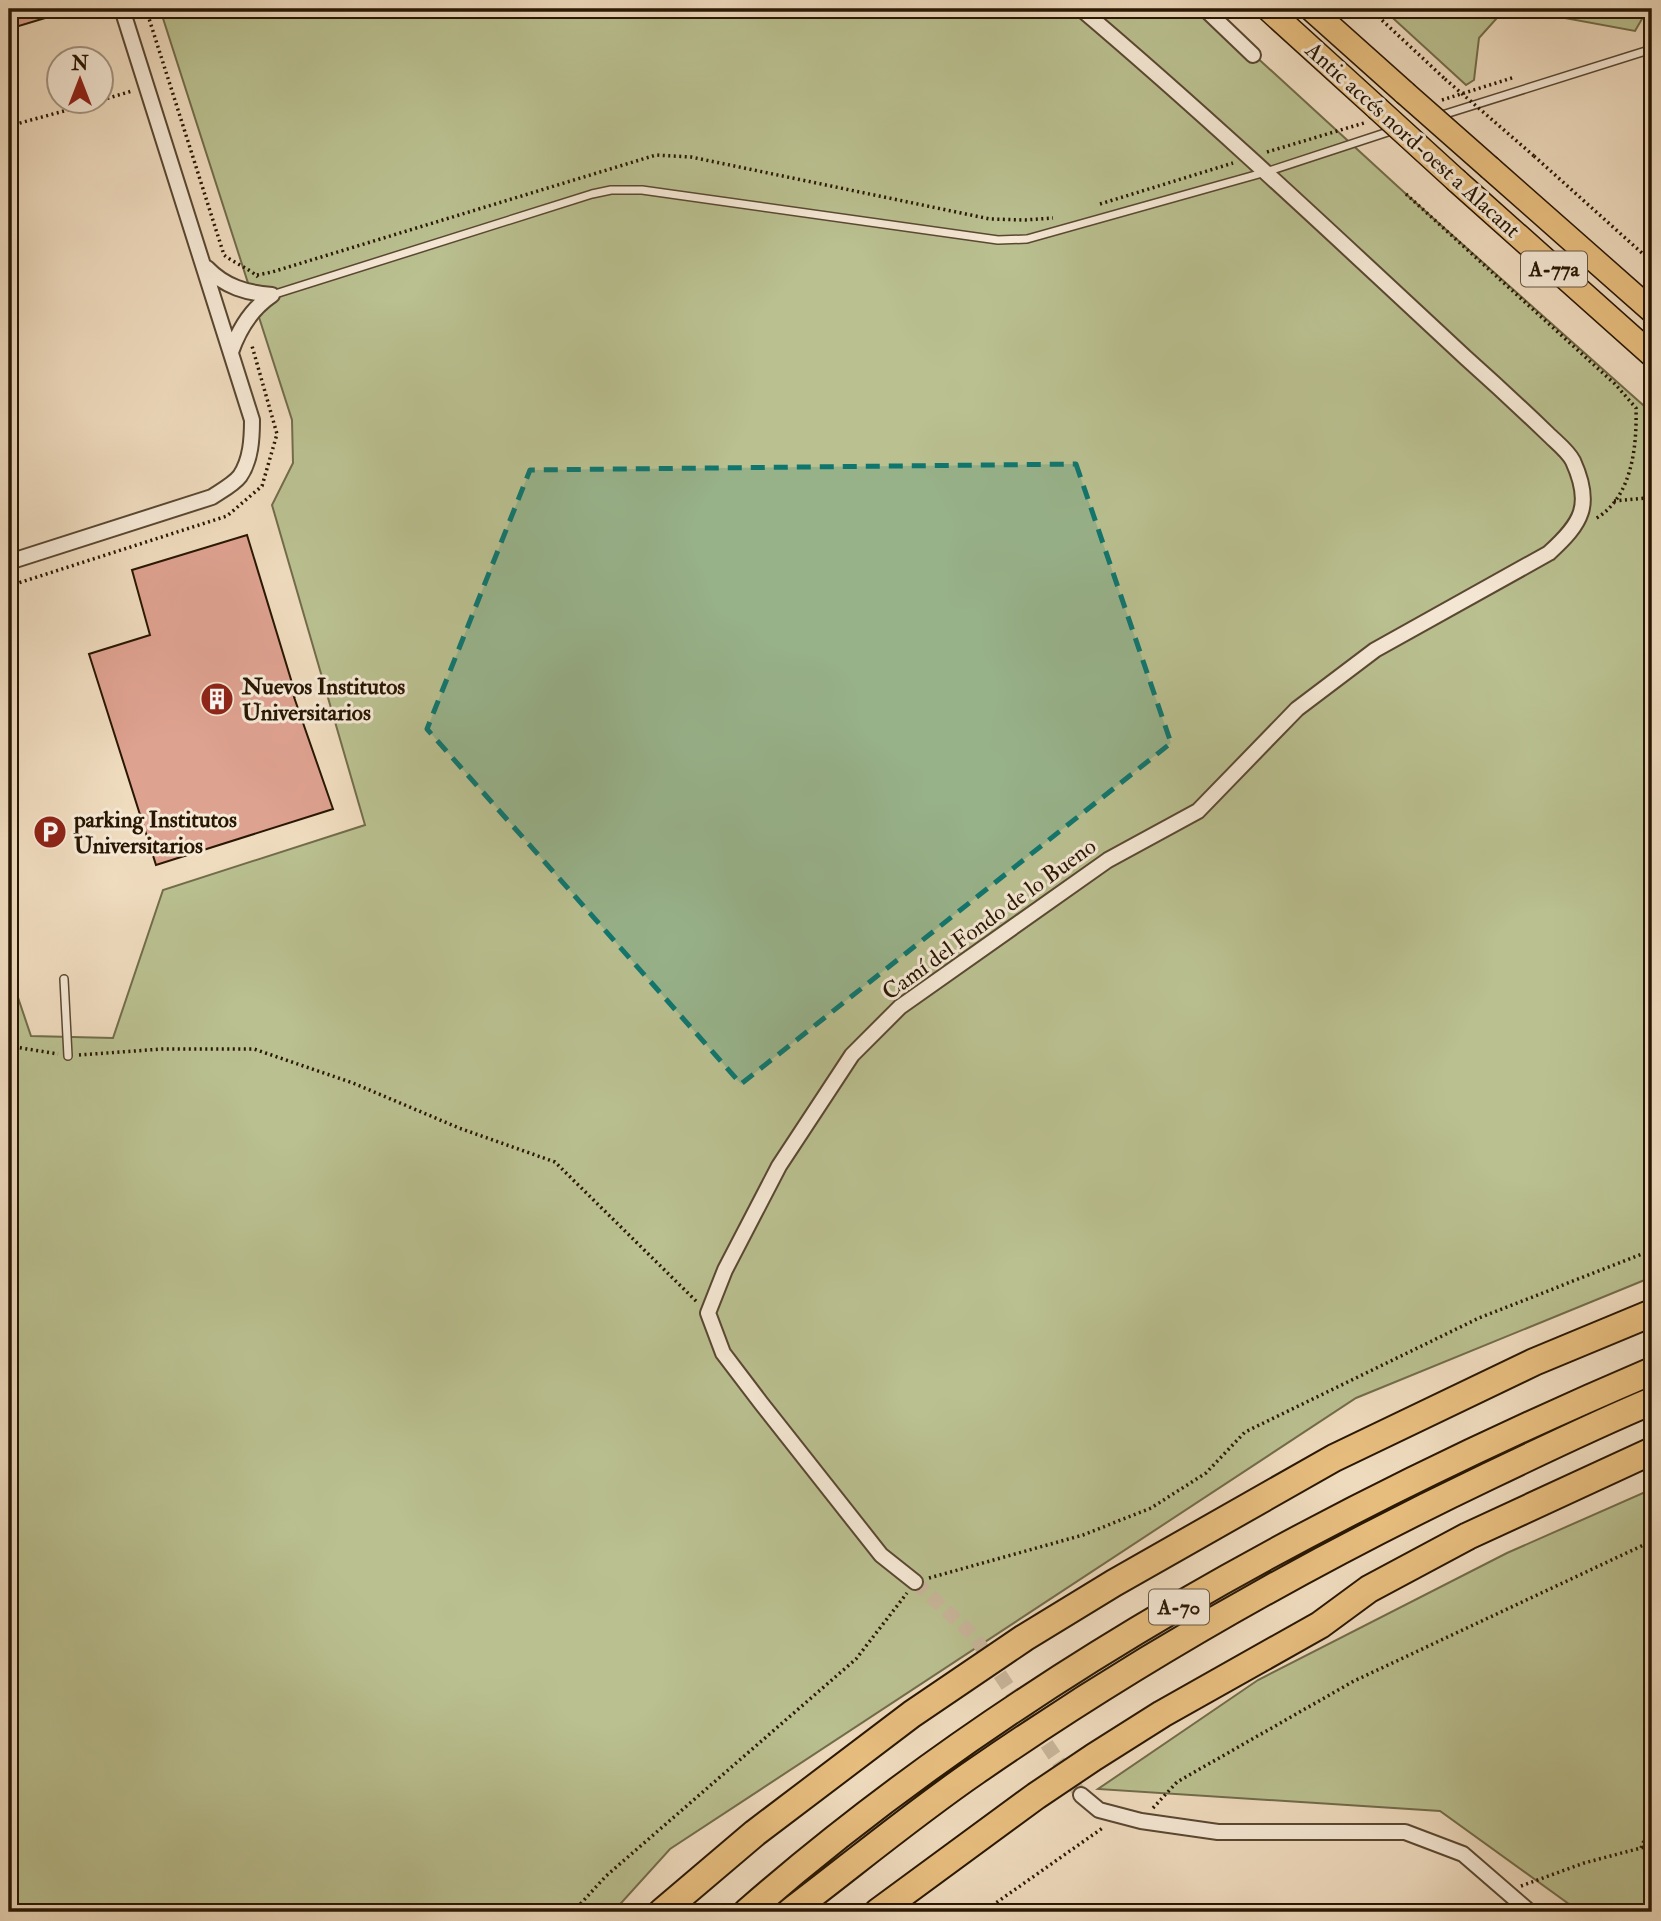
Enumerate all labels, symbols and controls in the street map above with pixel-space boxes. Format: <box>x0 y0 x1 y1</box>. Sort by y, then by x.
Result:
street label: Antic accés nord-oest a Alacant <box>1299 35 1527 244</box>
north arrow <box>46 46 116 116</box>
text: N <box>70 52 89 76</box>
road number: A-77a <box>1521 252 1587 286</box>
place label: Nuevos Institutos Universitarios <box>241 672 405 727</box>
building icon: Nuevos Institutos Universitarios <box>198 680 236 718</box>
place label: parking Institutos Universitarios <box>73 805 237 860</box>
parking icon: parking Institutos Universitarios <box>31 813 69 851</box>
street label: Camí del Fondo de lo Bueno <box>876 832 1102 1006</box>
road number: A-70 <box>1149 1590 1209 1624</box>

